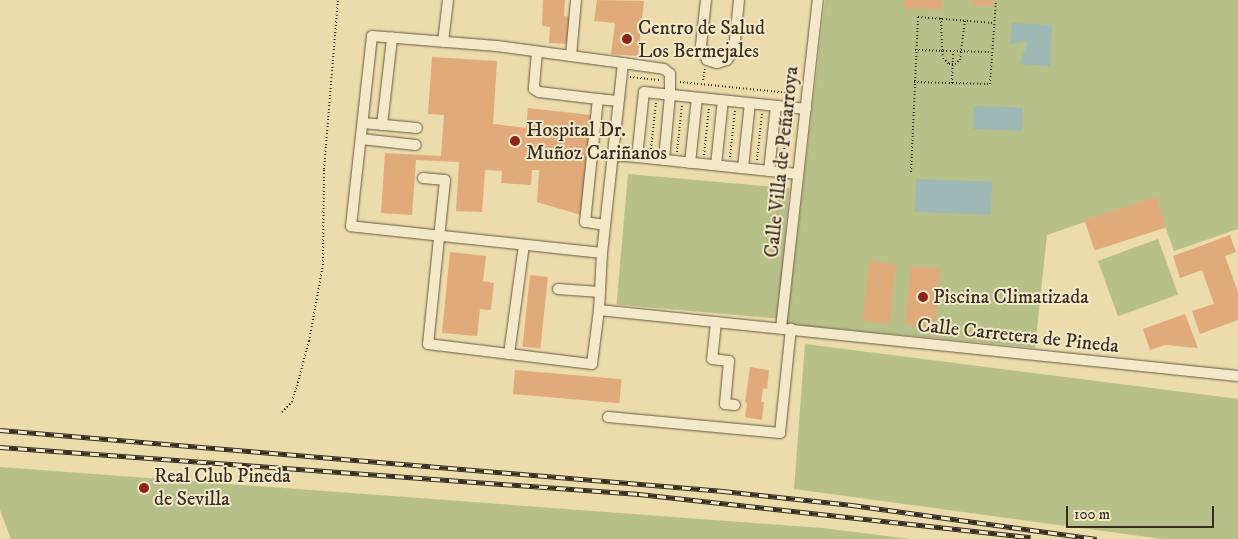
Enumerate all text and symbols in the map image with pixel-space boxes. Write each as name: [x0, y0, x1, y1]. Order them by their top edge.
place label: Centro de Salud Los Bermejales: [638, 16, 765, 63]
marker: Centro de Salud Los Bermejales: [620, 32, 634, 46]
street label: Calle Villa de Peñarroya: [760, 65, 804, 259]
place label: Hospital Dr. Muñoz Cariñanos: [526, 118, 667, 165]
marker: Hospital Dr. Muñoz Cariñanos: [508, 134, 522, 148]
place label: Piscina Climatizada: [933, 285, 1089, 309]
marker: Piscina Climatizada: [917, 291, 929, 303]
street label: Calle Carretera de Pineda: [916, 313, 1120, 359]
place label: Real Club Pineda de Sevilla: [154, 464, 291, 511]
marker: Real Club Pineda de Sevilla: [138, 482, 150, 494]
scale bar: [1068, 496, 1216, 528]
text: 100 m: [1074, 505, 1110, 524]

